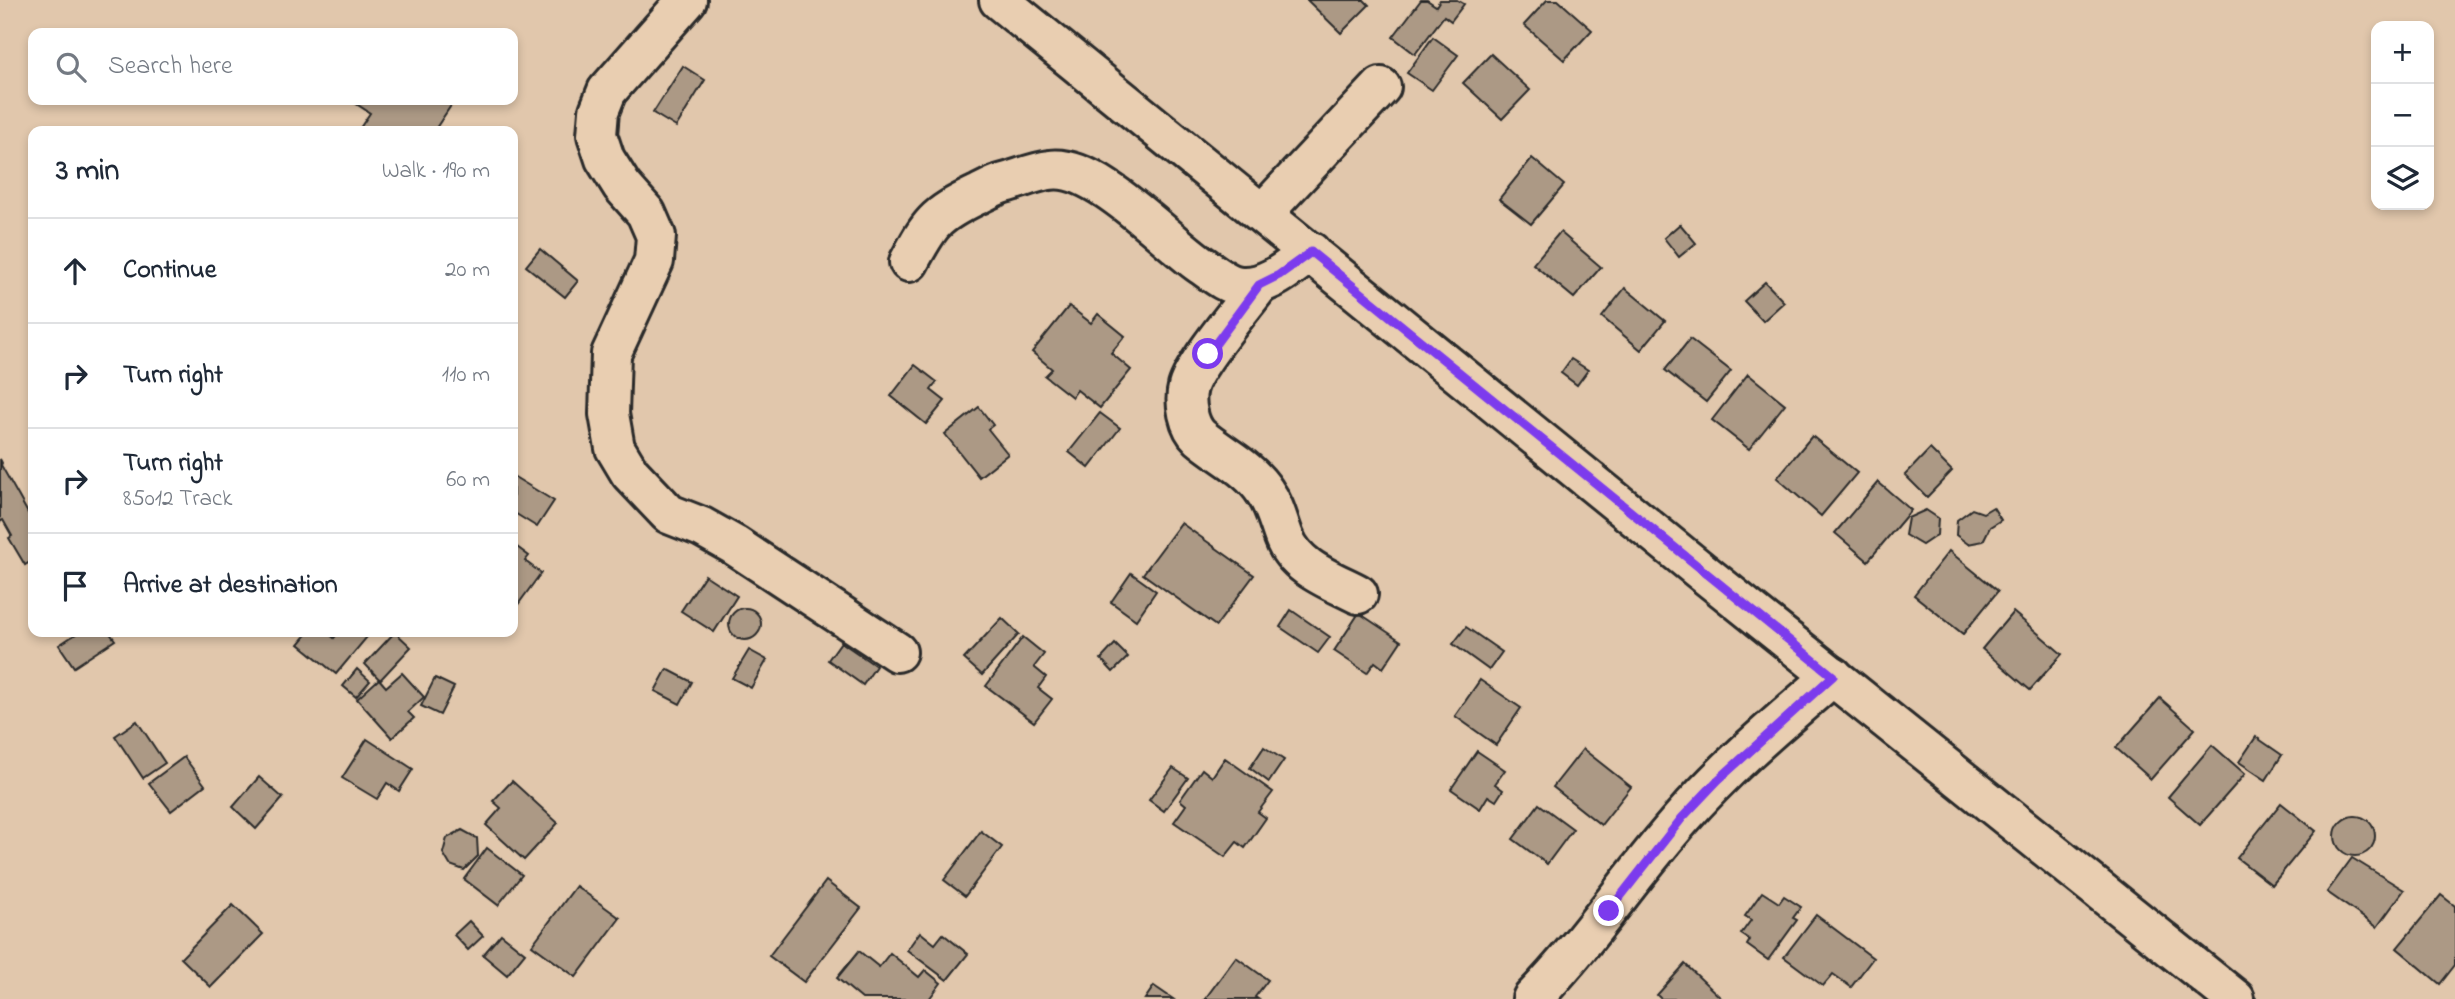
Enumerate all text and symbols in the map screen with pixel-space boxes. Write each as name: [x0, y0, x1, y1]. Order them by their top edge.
map controls: [2371, 21, 2434, 210]
button: +: [2371, 21, 2434, 84]
search box: [28, 28, 518, 105]
icon: search: [52, 48, 90, 86]
text: Search here: [108, 48, 233, 86]
button: −: [2371, 84, 2434, 147]
button: layers: [2371, 147, 2434, 210]
text: 3 min: [56, 150, 119, 194]
text: Walk · 190 m: [382, 155, 490, 188]
icon: ahead: [56, 252, 94, 290]
text: Continue: [123, 252, 216, 290]
text: 20 m: [445, 254, 490, 287]
route start: [1192, 338, 1223, 369]
icon: right: [56, 357, 94, 395]
text: Turn right: [123, 357, 223, 395]
text: 110 m: [442, 359, 490, 392]
text: Turn right: [123, 445, 223, 483]
icon: right: [56, 462, 94, 500]
text: 60 m: [446, 464, 490, 497]
text: 85012 Track: [123, 483, 232, 516]
icon: arrive: [56, 567, 94, 605]
text: Arrive at destination: [123, 567, 338, 605]
route end: [1593, 895, 1624, 926]

